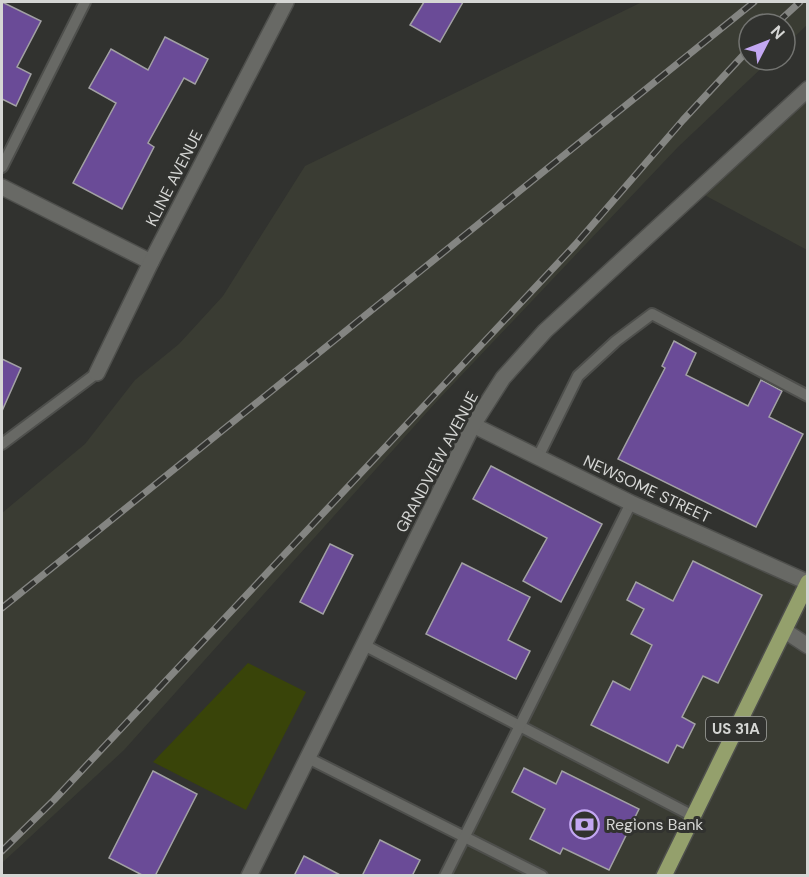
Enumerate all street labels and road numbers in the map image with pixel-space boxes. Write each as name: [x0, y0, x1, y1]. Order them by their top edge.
street label: KLINE AVENUE: [141, 126, 207, 230]
street label: GRANDVIEW AVENUE: [391, 388, 483, 536]
street label: NEWSOME STREET: [580, 450, 714, 528]
road number: US 31A: [706, 717, 766, 741]

